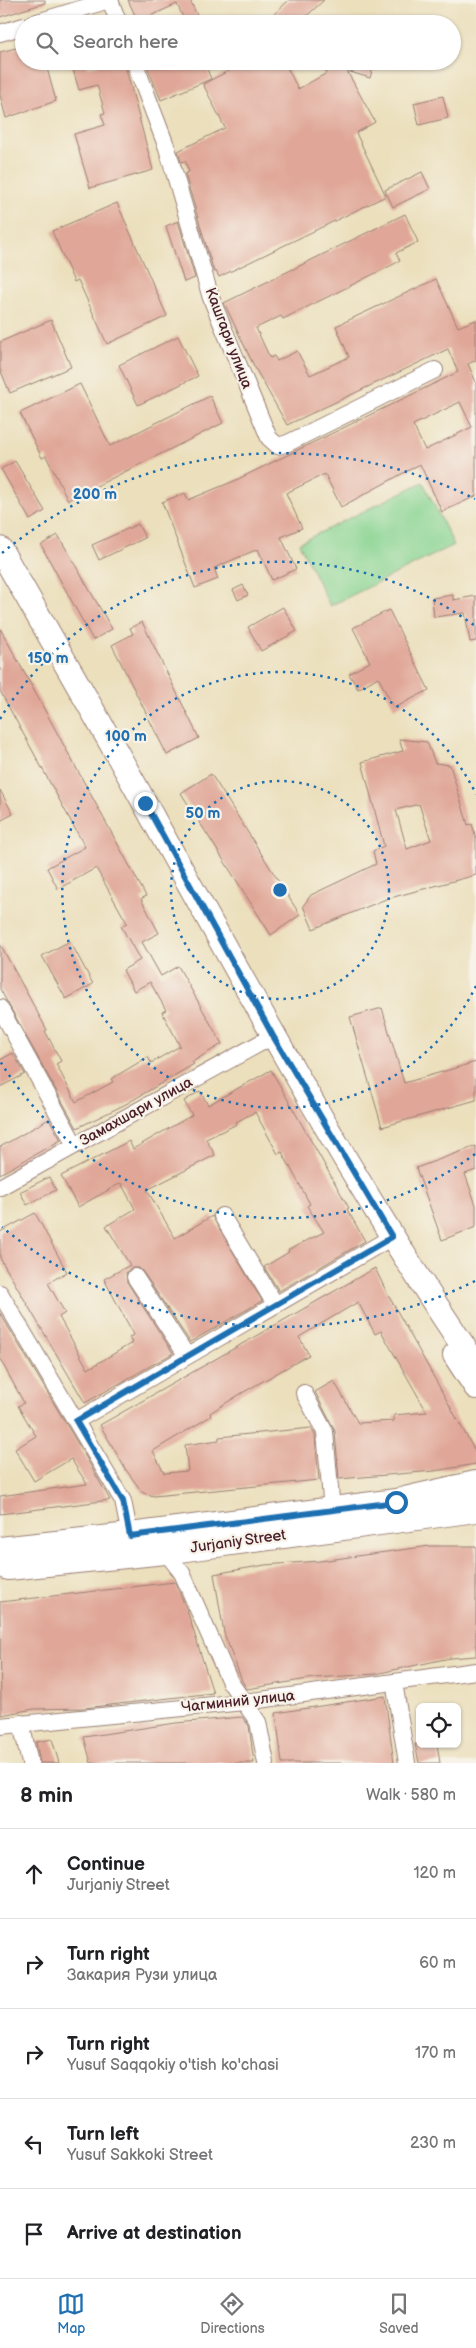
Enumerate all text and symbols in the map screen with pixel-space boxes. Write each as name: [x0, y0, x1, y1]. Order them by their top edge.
search box: [15, 15, 461, 70]
icon: search: [33, 29, 61, 57]
text: Search here: [73, 31, 178, 54]
street label: Кашгари улица: [201, 285, 257, 392]
text: 200 m: [73, 485, 117, 504]
text: 150 m: [27, 649, 69, 668]
text: 100 m: [105, 727, 147, 746]
route end: [134, 792, 157, 815]
text: 50 m: [186, 804, 221, 823]
centre of rings: [271, 881, 289, 899]
street label: Замахшари улица: [77, 1073, 196, 1150]
route start: [385, 1491, 408, 1514]
street label: Jurjaniy Street: [189, 1525, 287, 1558]
street label: Чагминий улица: [180, 1686, 296, 1717]
map controls: [416, 1703, 461, 1748]
button: locate: [416, 1703, 461, 1748]
text: 8 min: [20, 1783, 73, 1808]
text: Walk · 580 m: [366, 1786, 456, 1805]
text: Continue: [67, 1853, 145, 1876]
icon: ahead: [20, 1860, 48, 1888]
text: 120 m: [413, 1864, 456, 1883]
text: Jurjaniy Street: [67, 1876, 170, 1895]
text: Turn right: [67, 1943, 150, 1966]
icon: right: [20, 1950, 48, 1978]
text: 60 m: [419, 1954, 456, 1973]
text: Закария Рузи улица: [67, 1966, 217, 1985]
text: Turn right: [67, 2033, 150, 2056]
icon: right: [20, 2040, 48, 2068]
text: 170 m: [415, 2044, 456, 2063]
text: Yusuf Saqqokiy o'tish ko'chasi: [67, 2056, 279, 2075]
text: Turn left: [67, 2123, 139, 2146]
icon: left: [20, 2130, 48, 2158]
text: 230 m: [410, 2134, 456, 2153]
text: Yusuf Sakkoki Street: [67, 2146, 213, 2165]
icon: arrive: [20, 2220, 48, 2248]
text: Arrive at destination: [67, 2222, 242, 2245]
tab: Map: [57, 2290, 86, 2337]
tab: Directions: [200, 2290, 265, 2337]
tab: Saved: [379, 2290, 419, 2337]

